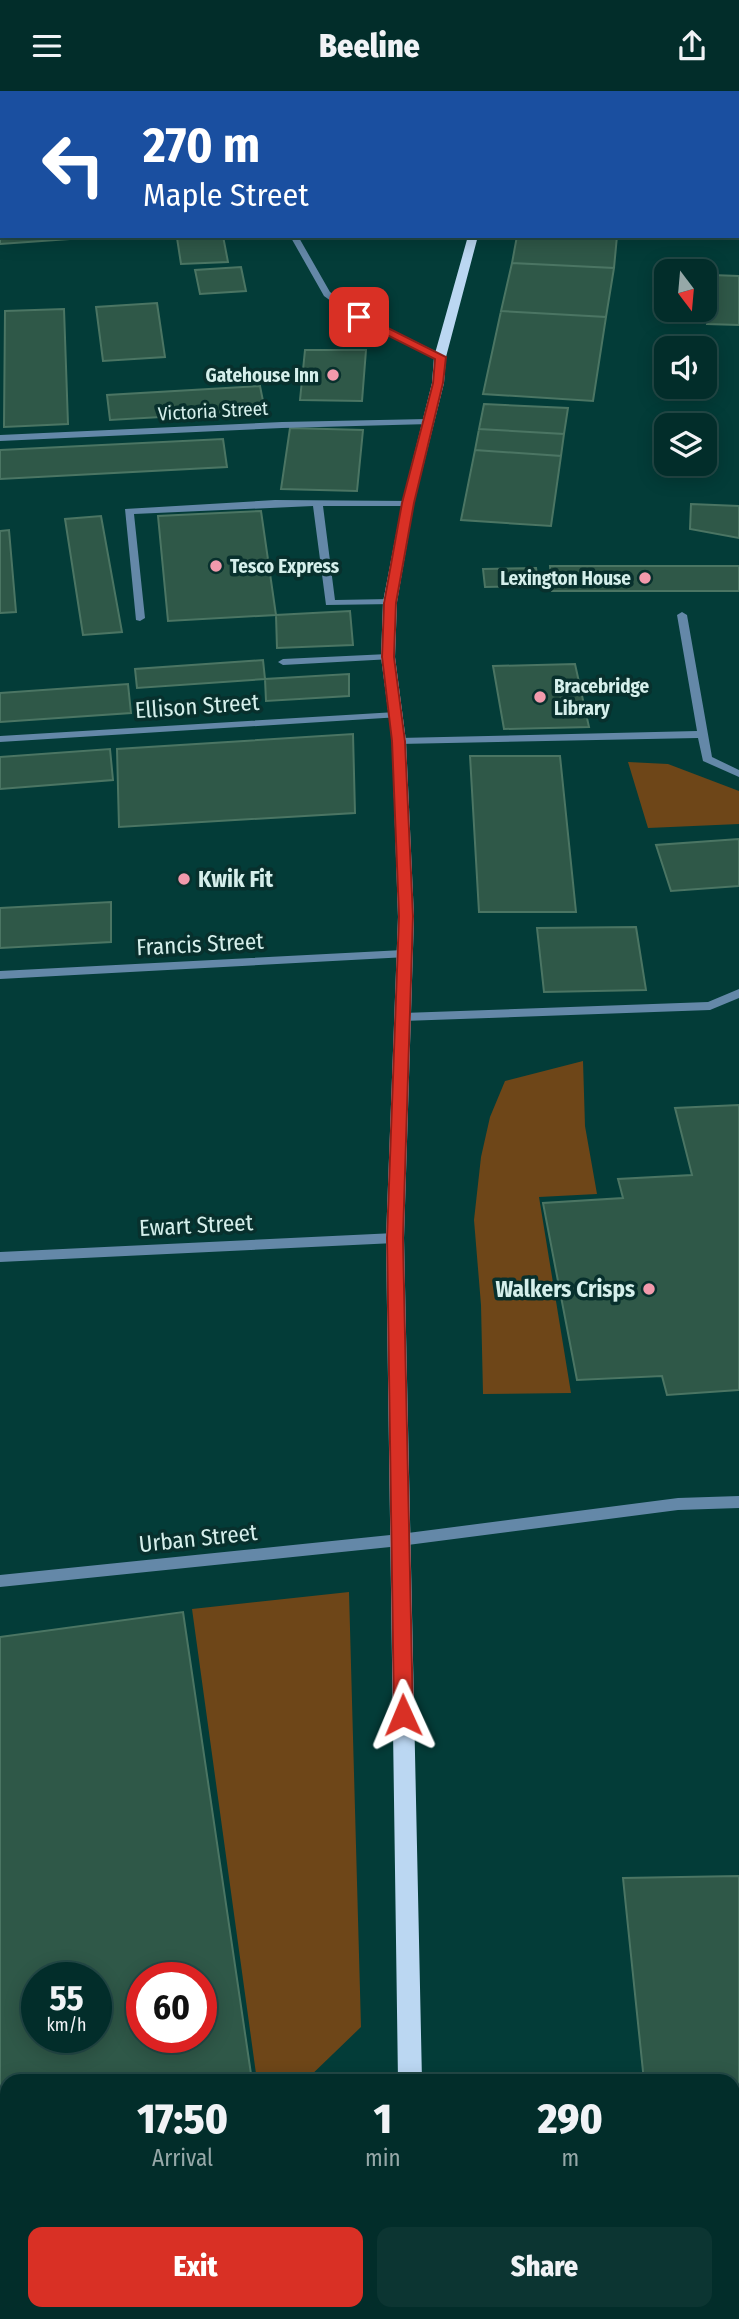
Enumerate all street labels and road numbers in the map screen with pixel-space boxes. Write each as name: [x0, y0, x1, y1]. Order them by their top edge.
street label: Victoria Street: [157, 397, 270, 425]
street label: Ellison Street: [134, 688, 261, 724]
street label: Francis Street: [136, 927, 265, 961]
street label: Ewart Street: [138, 1208, 254, 1242]
street label: Urban Street: [137, 1518, 259, 1558]

